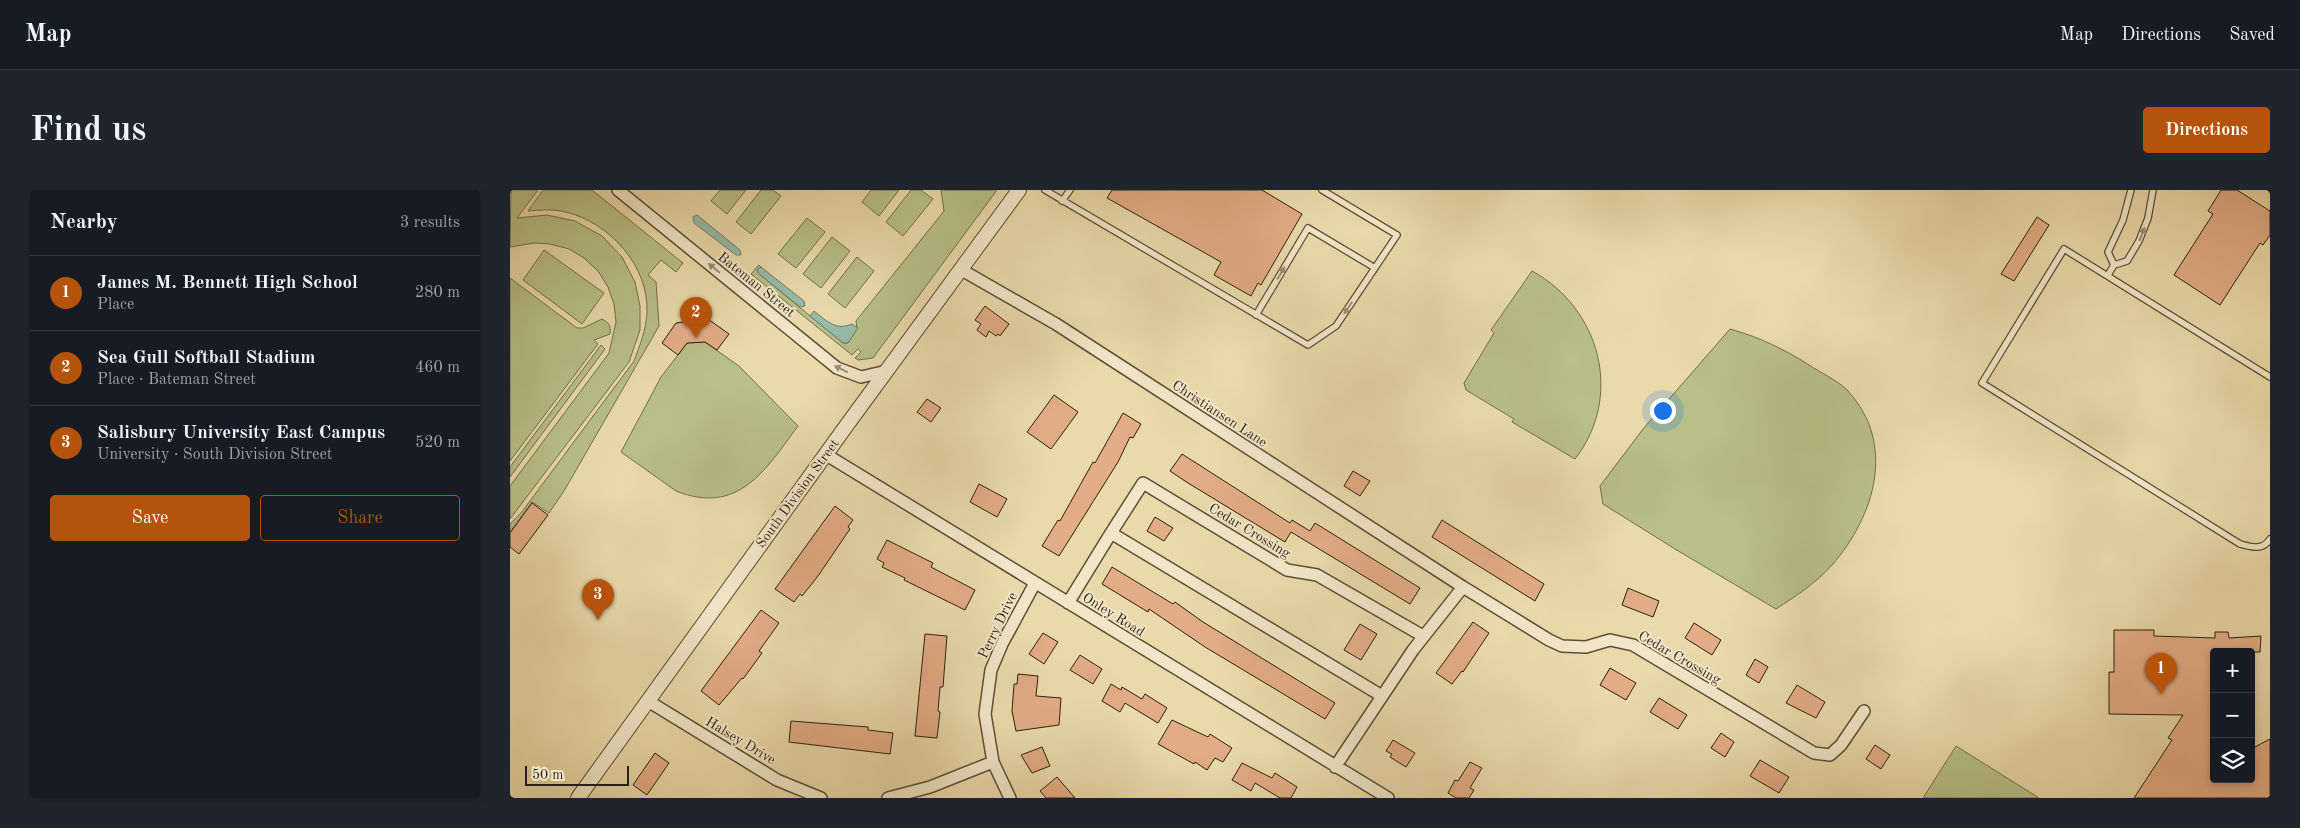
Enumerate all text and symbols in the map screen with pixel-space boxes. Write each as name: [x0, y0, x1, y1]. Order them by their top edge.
text: Map: [25, 23, 72, 47]
text: Map: [2060, 26, 2093, 44]
text: Directions: [2121, 26, 2201, 44]
text: Saved: [2229, 26, 2275, 44]
button: Directions: [2143, 107, 2270, 153]
text: Find us: [30, 113, 146, 148]
text: Nearby: [50, 212, 118, 233]
text: 3 results: [400, 215, 460, 231]
one-way arrow: [2139, 226, 2146, 241]
street label: Bateman Street: [715, 250, 798, 320]
one-way arrow: [708, 262, 721, 273]
one-way arrow: [1277, 266, 1286, 279]
text: James M. Bennett High School: [97, 274, 358, 293]
text: 1: [61, 285, 71, 301]
text: 280 m: [415, 285, 460, 301]
text: Place: [97, 297, 134, 313]
pin: 2: [680, 297, 712, 338]
one-way arrow: [1343, 302, 1353, 315]
text: Sea Gull Softball Stadium: [97, 349, 315, 368]
text: 2: [61, 360, 71, 376]
text: 460 m: [415, 360, 460, 376]
one-way arrow: [834, 364, 848, 372]
text: Place · Bateman Street: [97, 372, 256, 388]
street label: Christiansen Lane: [1169, 378, 1269, 450]
your location: [1650, 398, 1676, 424]
text: Salisbury University East Campus: [97, 424, 385, 443]
text: 3: [61, 435, 71, 451]
text: 520 m: [415, 435, 460, 451]
street label: South Division Street: [754, 436, 842, 551]
text: University · South Division Street: [97, 447, 332, 463]
button: Save: [50, 495, 250, 541]
button: Share: [260, 495, 460, 541]
street label: Cedar Crossing: [1206, 501, 1293, 561]
pin: 3: [582, 579, 614, 620]
street label: Perry Drive: [976, 590, 1020, 661]
street label: Onley Road: [1080, 590, 1147, 639]
street label: Cedar Crossing: [1636, 629, 1724, 687]
map controls: [2210, 648, 2255, 783]
button: +: [2210, 648, 2255, 693]
pin: 1: [2145, 653, 2177, 694]
button: −: [2210, 693, 2255, 738]
street label: Halsey Drive: [703, 714, 778, 767]
button: layers: [2210, 738, 2255, 783]
scale bar: [525, 763, 629, 786]
text: 50 m: [532, 768, 563, 782]

